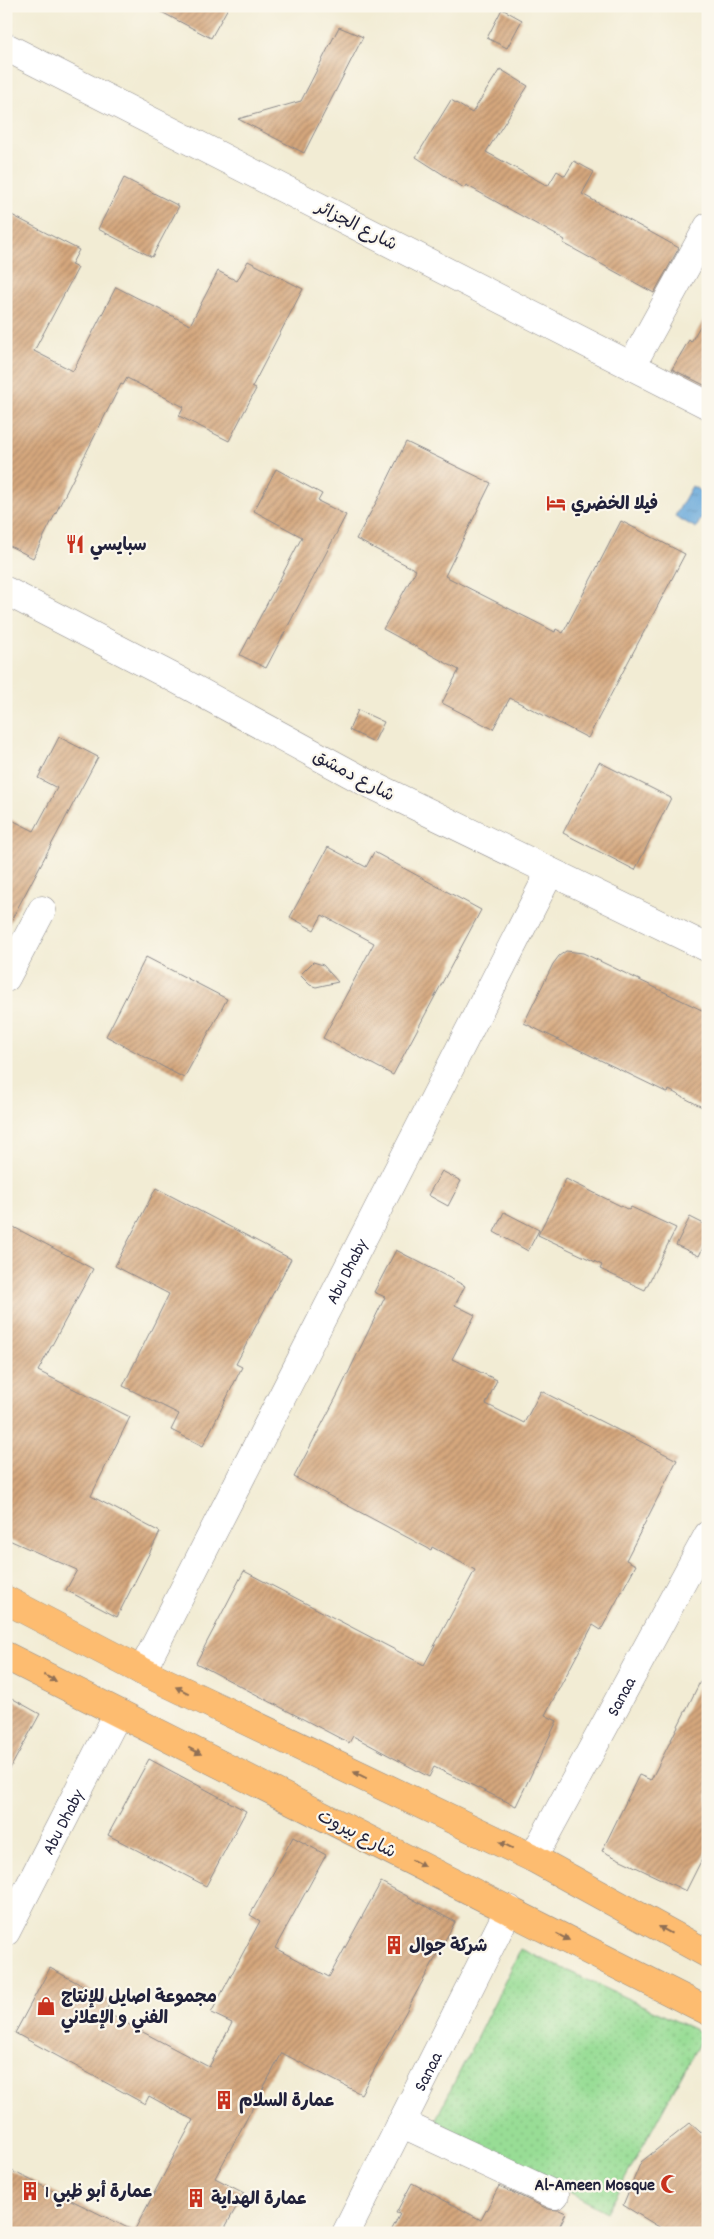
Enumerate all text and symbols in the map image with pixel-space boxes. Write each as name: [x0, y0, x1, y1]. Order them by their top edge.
street label: شارع الجزائر: [309, 195, 401, 258]
hotel icon: فيلا الخضري: [545, 492, 567, 514]
place label: فيلا الخضري: [571, 493, 658, 518]
restaurant icon: سبايسي: [64, 533, 86, 555]
place label: سبايسي: [90, 534, 147, 560]
street label: شارع دمشق: [307, 745, 398, 809]
street label: Abu Dhaby: [321, 1235, 376, 1309]
street label: Sanaa: [602, 1673, 644, 1722]
one-way arrow: [42, 1674, 57, 1682]
one-way arrow: [175, 1685, 189, 1693]
one-way arrow: [187, 1747, 202, 1755]
one-way arrow: [353, 1771, 367, 1779]
street label: Abu Dhaby: [37, 1785, 92, 1860]
street label: شارع بيروت: [312, 1805, 400, 1866]
one-way arrow: [499, 1841, 513, 1849]
one-way arrow: [411, 1859, 425, 1867]
one-way arrow: [658, 1926, 672, 1935]
one-way arrow: [556, 1933, 570, 1941]
building icon: شركة جوال: [383, 1934, 405, 1956]
place label: شركة جوال: [409, 1935, 487, 1960]
place label: مجموعة اصايل للإنتاج الفني و الإعلاني: [61, 1986, 217, 2033]
shop icon: مجموعة اصايل للإنتاج الفني و الإعلاني: [35, 1995, 57, 2017]
street label: Sanaa: [409, 2048, 450, 2097]
building icon: عمارة السلام: [213, 2089, 235, 2111]
place label: عمارة السلام: [239, 2090, 335, 2115]
mosque icon: Al-Ameen Mosque: [659, 2173, 681, 2195]
place label: Al-Ameen Mosque: [534, 2174, 655, 2199]
building icon: عمارة أبو ظبي 1: [19, 2180, 41, 2202]
place label: عمارة أبو ظبي 1: [45, 2180, 153, 2207]
building icon: عمارة الهداية: [185, 2187, 207, 2209]
place label: عمارة الهداية: [211, 2188, 308, 2213]

